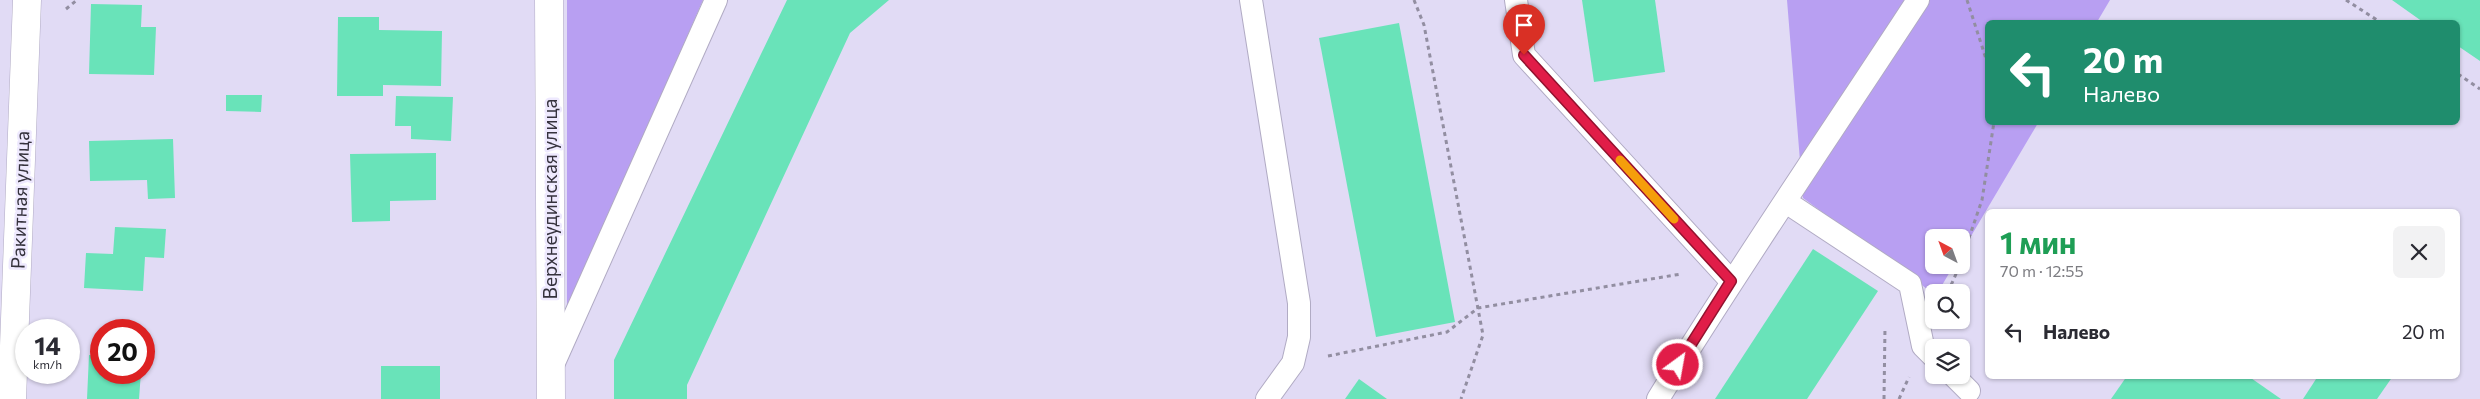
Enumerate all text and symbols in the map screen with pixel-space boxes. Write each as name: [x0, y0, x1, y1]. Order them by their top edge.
pin: [1503, 4, 1545, 55]
icon: arrive: [1510, 11, 1538, 39]
text: 20 m: [2083, 37, 2163, 80]
icon: left: [2000, 40, 2065, 105]
text: Налево: [2083, 80, 2160, 107]
street label: Верхнеудинская улица: [538, 99, 561, 299]
street label: Ракитная улица: [6, 131, 33, 269]
text: 1 мин: [2000, 223, 2076, 260]
button: close: [2393, 226, 2445, 278]
north arrow: [1925, 229, 1970, 274]
map controls: [1925, 229, 1970, 384]
text: 70 m · 12:55: [2000, 261, 2084, 280]
button: search: [1925, 284, 1970, 329]
icon: left: [2000, 318, 2028, 346]
speed limit sign: 20: [90, 319, 155, 384]
text: Налево: [2043, 320, 2110, 343]
text: 20 m: [2402, 320, 2445, 343]
text: 14: [34, 330, 61, 360]
position arrow: [1651, 338, 1703, 390]
button: layers: [1925, 339, 1970, 384]
text: km/h: [33, 357, 62, 371]

